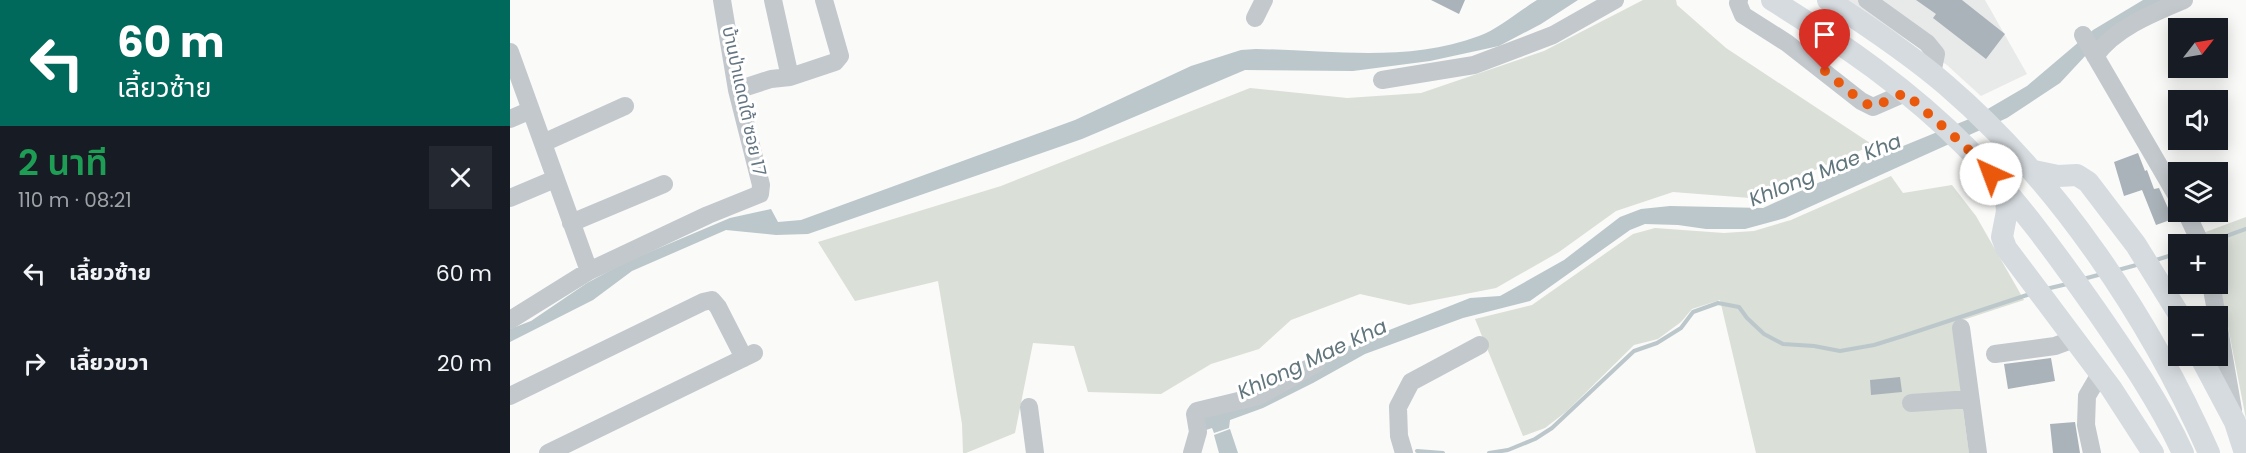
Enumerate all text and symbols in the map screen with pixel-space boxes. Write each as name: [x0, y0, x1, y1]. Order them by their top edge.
pin: [1799, 9, 1850, 71]
text: 60 m: [117, 13, 225, 72]
icon: arrive: [1808, 18, 1841, 51]
north arrow: [2168, 18, 2228, 78]
map controls: [2168, 18, 2228, 366]
icon: left: [18, 24, 96, 102]
street label: บ้านป่าแดดใต้ ซอย 17: [716, 24, 773, 178]
text: เลี้ยวซ้าย: [117, 69, 211, 106]
button: sound: [2168, 90, 2228, 150]
water label: Khlong Mae Kha: [1745, 127, 1905, 213]
text: 2 นาที: [18, 137, 108, 188]
position arrow: [1959, 142, 2023, 206]
button: close: [429, 146, 492, 209]
button: layers: [2168, 162, 2228, 222]
text: 110 m · 08:21: [18, 186, 132, 214]
button: +: [2168, 234, 2228, 294]
icon: left: [18, 257, 51, 290]
text: เลี้ยวซ้าย: [69, 257, 151, 288]
text: 60 m: [436, 258, 492, 289]
button: −: [2168, 306, 2228, 366]
water label: Khlong Mae Kha: [1233, 312, 1391, 406]
icon: right: [18, 347, 51, 380]
text: เลี้ยวขวา: [69, 347, 149, 378]
text: 20 m: [437, 348, 492, 379]

